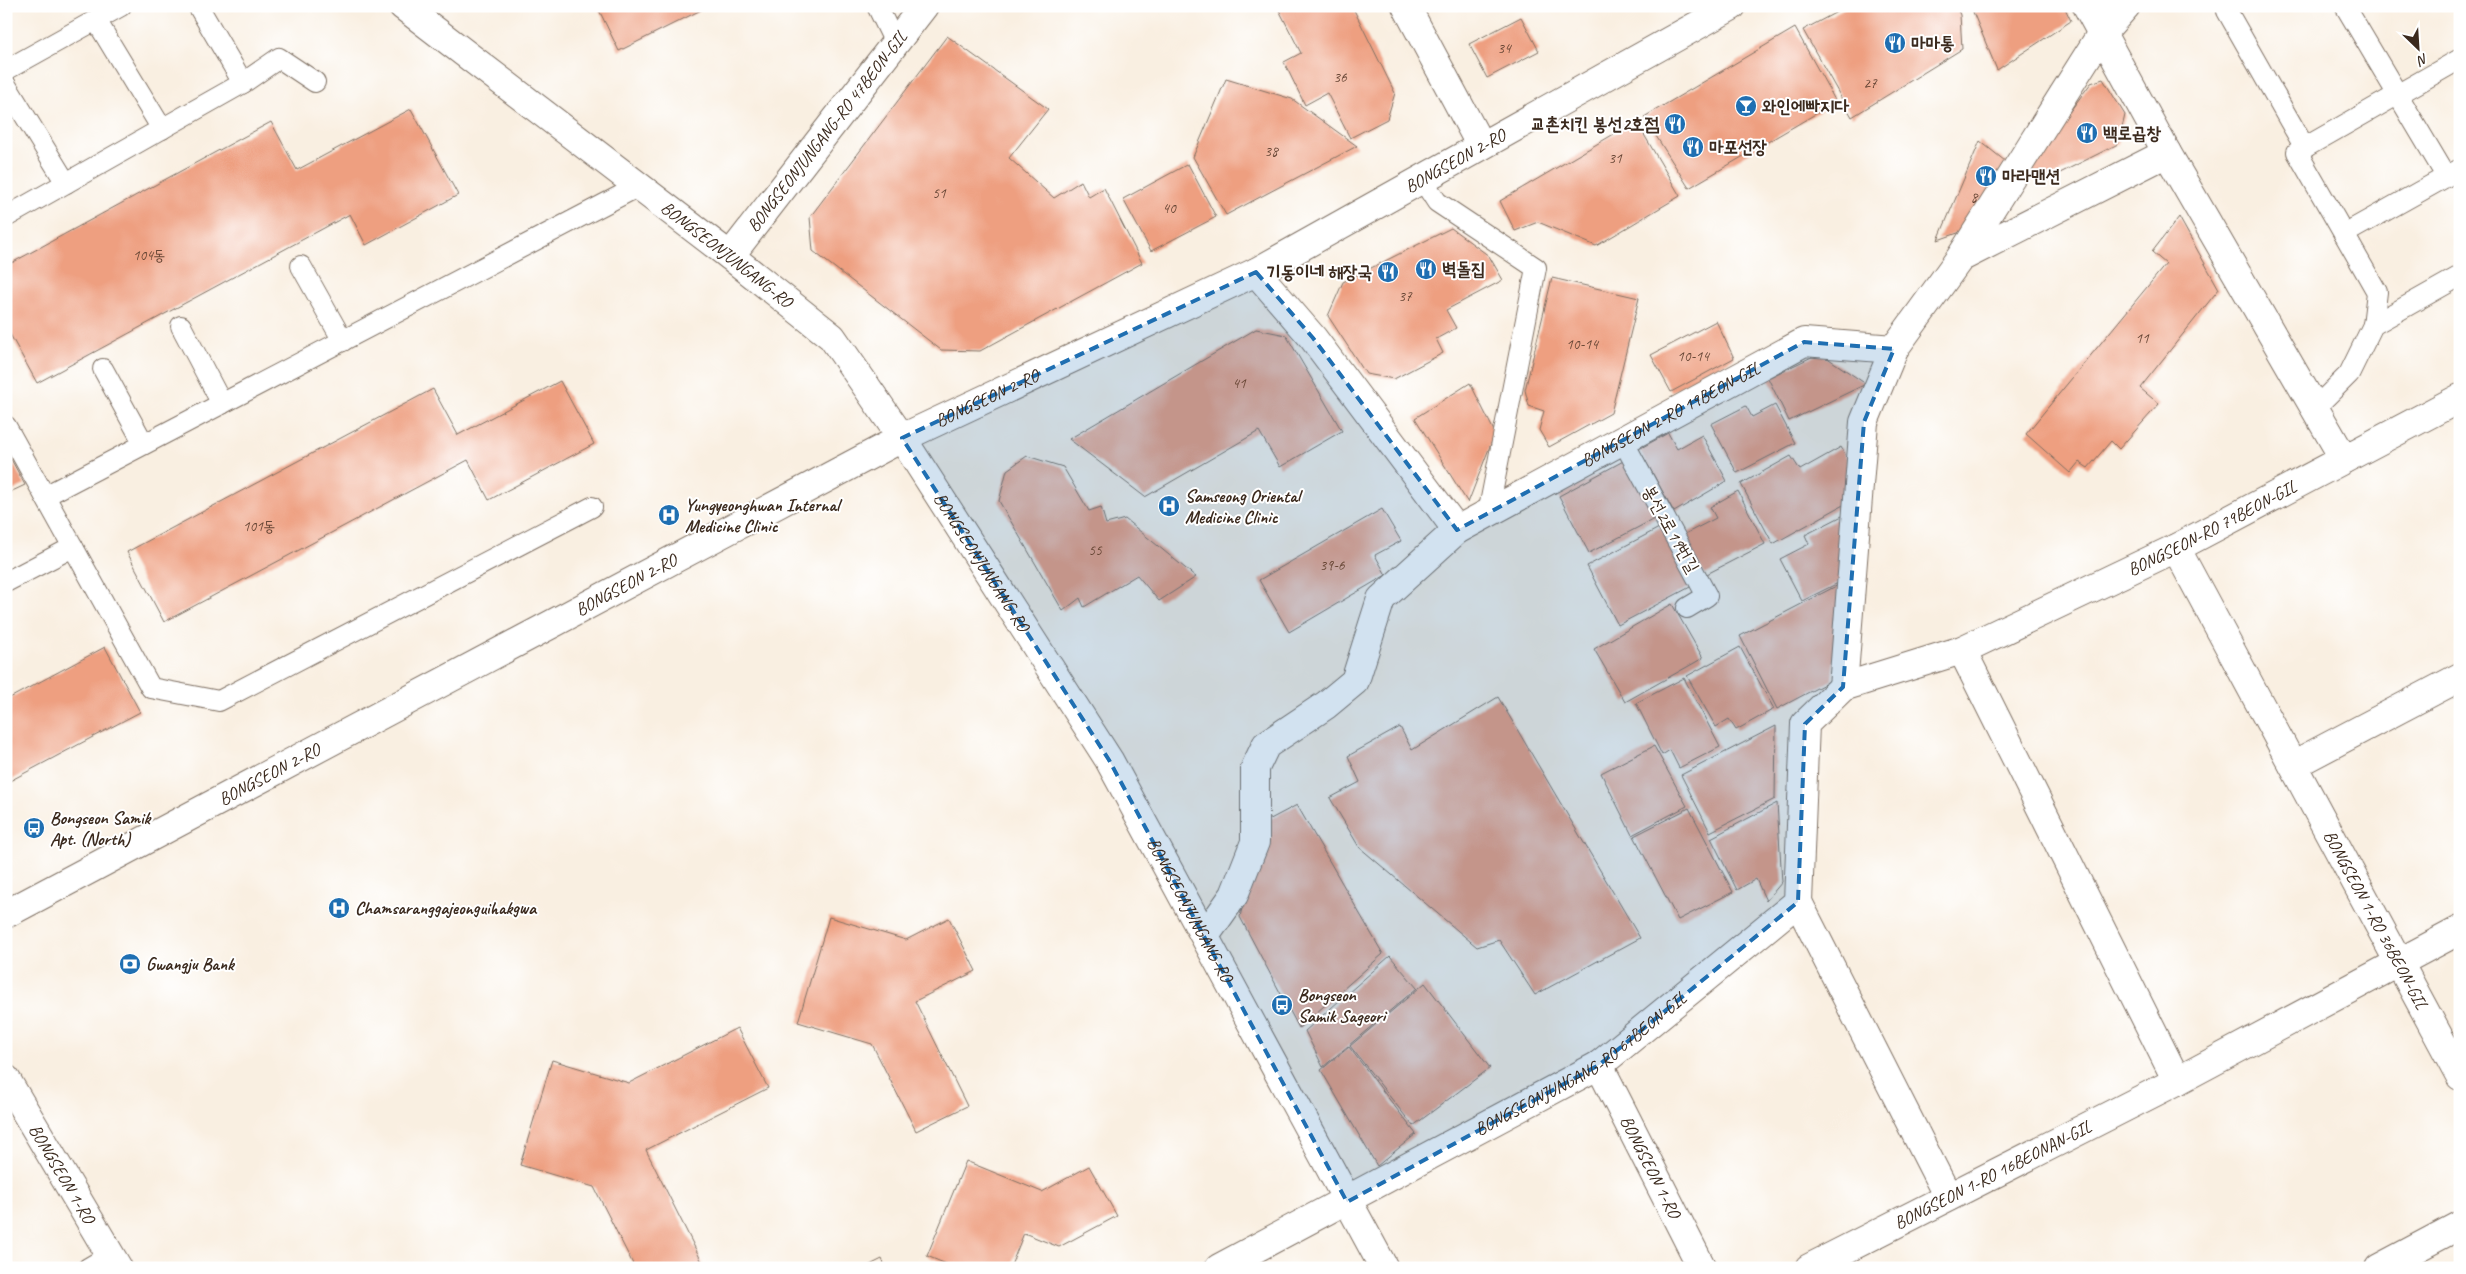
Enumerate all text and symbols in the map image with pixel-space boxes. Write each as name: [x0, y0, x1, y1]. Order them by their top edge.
north arrow: [2394, 22, 2444, 72]
street label: BONGSEONJUNGANG-RO 47BEON-GIL: [742, 26, 912, 236]
restaurant icon: 마마통: [1883, 31, 1907, 55]
place label: 마마통: [1911, 32, 1954, 54]
house number: 34: [1497, 39, 1512, 58]
text: N: [2414, 50, 2431, 70]
house number: 36: [1333, 68, 1348, 87]
house number: 27: [1863, 74, 1878, 93]
bar icon: 와인에빠지다: [1734, 94, 1758, 118]
place label: 와인에빠지다: [1762, 95, 1849, 117]
restaurant icon: 교촌치킨 봉선2호점: [1663, 112, 1687, 136]
place label: 교촌치킨 봉선2호점: [1531, 113, 1660, 135]
restaurant icon: 백로곱창: [2075, 121, 2099, 145]
place label: 백로곱창: [2103, 122, 2161, 144]
street label: BONGSEON 2-RO: [1401, 123, 1511, 198]
restaurant icon: 마포선장: [1681, 135, 1705, 159]
place label: 마포선장: [1709, 136, 1767, 158]
house number: 38: [1264, 142, 1279, 161]
house number: 31: [1608, 149, 1623, 168]
restaurant icon: 마라맨션: [1974, 164, 1998, 188]
place label: 마라맨션: [2002, 165, 2060, 187]
house number: 51: [932, 184, 947, 203]
house number: 8: [1971, 188, 1979, 207]
street label: BONGSEONJUNGANG-RO: [657, 196, 799, 314]
house number: 40: [1162, 199, 1177, 218]
house number: 104동: [133, 246, 165, 265]
restaurant icon: 벽돌집: [1414, 257, 1438, 281]
place label: 벽돌집: [1442, 258, 1485, 280]
restaurant icon: 기동이네 해장국: [1376, 260, 1400, 284]
place label: 기동이네 해장국: [1266, 261, 1372, 283]
house number: 37: [1398, 287, 1413, 306]
house number: 11: [2135, 329, 2150, 348]
house number: 10-14: [1566, 335, 1599, 354]
house number: 10-14: [1677, 347, 1710, 366]
street label: BONGSEON 2-RO 19BEON-GIL: [1578, 357, 1764, 472]
street label: BONGSEON 2-RO: [932, 364, 1044, 432]
house number: 41: [1232, 374, 1247, 393]
street label: BONGSEON-RO 79BEON-GIL: [2124, 475, 2301, 581]
street label: 봉선2로19번길: [1638, 481, 1704, 577]
place label: Samseong Oriental Medicine Clinic: [1185, 485, 1304, 528]
street label: BONGSEONJUNGANG-RO: [929, 488, 1035, 637]
place label: Yungyeonghwan Internal Medicine Clinic: [685, 494, 843, 537]
hospital icon: Samseong Oriental Medicine Clinic: [1157, 494, 1181, 518]
hospital icon: Yungyeonghwan Internal Medicine Clinic: [657, 503, 681, 527]
house number: 101동: [243, 517, 275, 536]
house number: 55: [1088, 541, 1103, 560]
street label: BONGSEON 2-RO: [571, 548, 682, 621]
house number: 39-6: [1319, 556, 1346, 575]
street label: BONGSEON 2-RO: [215, 737, 325, 810]
place label: Bongseon Samik Apt. (North): [50, 807, 152, 850]
bus stop icon: Bongseon Samik Apt. (North): [22, 816, 46, 840]
street label: BONGSEON 1-RO 36BEON-GIL: [2319, 827, 2433, 1013]
street label: BONGSEONJUNGANG-RO: [1142, 834, 1239, 988]
hospital icon: Chamsaranggajeonguihakgwa: [327, 896, 351, 920]
place label: Chamsaranggajeonguihakgwa: [355, 897, 538, 919]
bank icon: Gwangju Bank: [118, 952, 142, 976]
place label: Gwangju Bank: [146, 953, 236, 975]
place label: Bongseon Samik Sageori: [1298, 984, 1388, 1027]
street label: BONGSEONJUNGANG-RO 67BEON-GIL: [1471, 987, 1691, 1140]
bus stop icon: Bongseon Samik Sageori: [1270, 993, 1294, 1017]
street label: BONGSEON 1-RO: [1616, 1112, 1687, 1223]
street label: BONGSEON 1-RO 16BEONAN-GIL: [1890, 1115, 2095, 1234]
street label: BONGSEON 1-RO: [24, 1120, 101, 1229]

